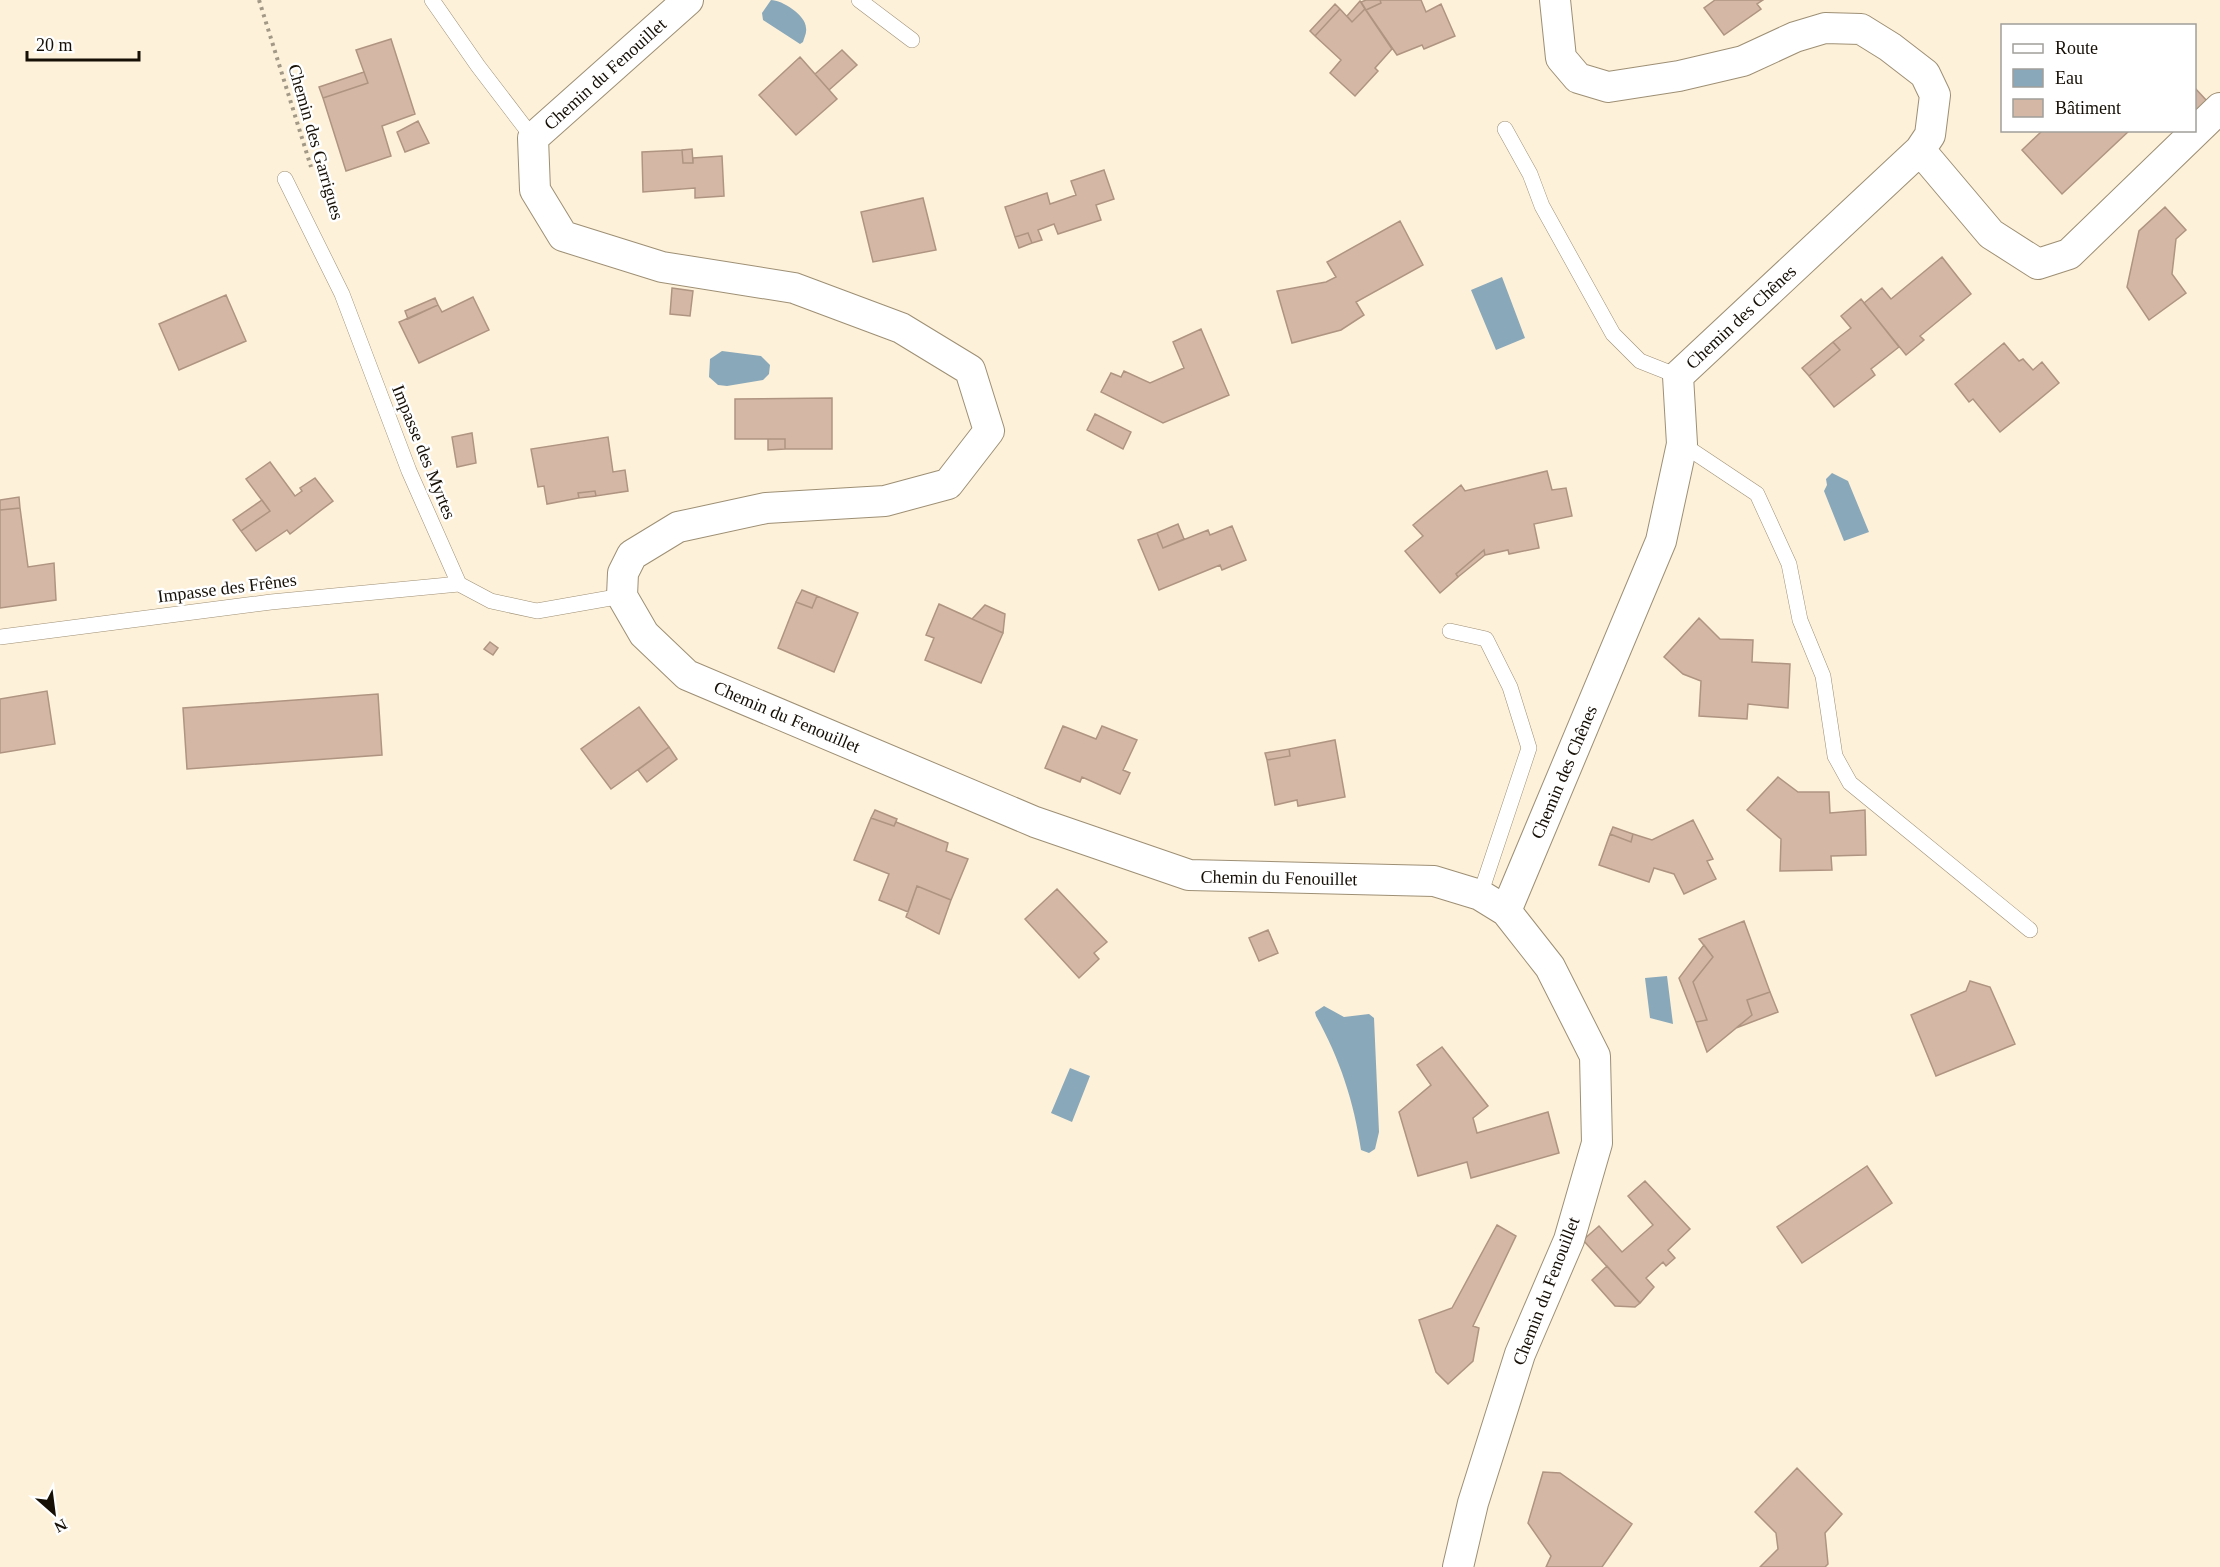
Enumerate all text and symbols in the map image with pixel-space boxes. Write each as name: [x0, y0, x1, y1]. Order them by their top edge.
street label: Chemin du Fenouillet: [540, 14, 670, 134]
scale bar: [27, 24, 140, 62]
legend: [2001, 24, 2196, 132]
text: 20 m: [36, 35, 73, 55]
text: Route: [2055, 38, 2098, 58]
street label: Chemin des Garrigues: [284, 62, 348, 222]
text: Eau: [2055, 68, 2083, 88]
text: Bâtiment: [2055, 98, 2121, 118]
street label: Chemin des Chênes: [1682, 261, 1800, 373]
street label: Impasse des Myrtes: [388, 382, 460, 522]
street label: Impasse des Frênes: [156, 570, 298, 606]
street label: Chemin du Fenouillet: [711, 677, 863, 757]
street label: Chemin des Chênes: [1527, 702, 1601, 842]
street label: Chemin du Fenouillet: [1200, 867, 1358, 889]
street label: Chemin du Fenouillet: [1509, 1214, 1583, 1368]
north arrow: [24, 1483, 84, 1543]
text: N: [51, 1516, 70, 1536]

